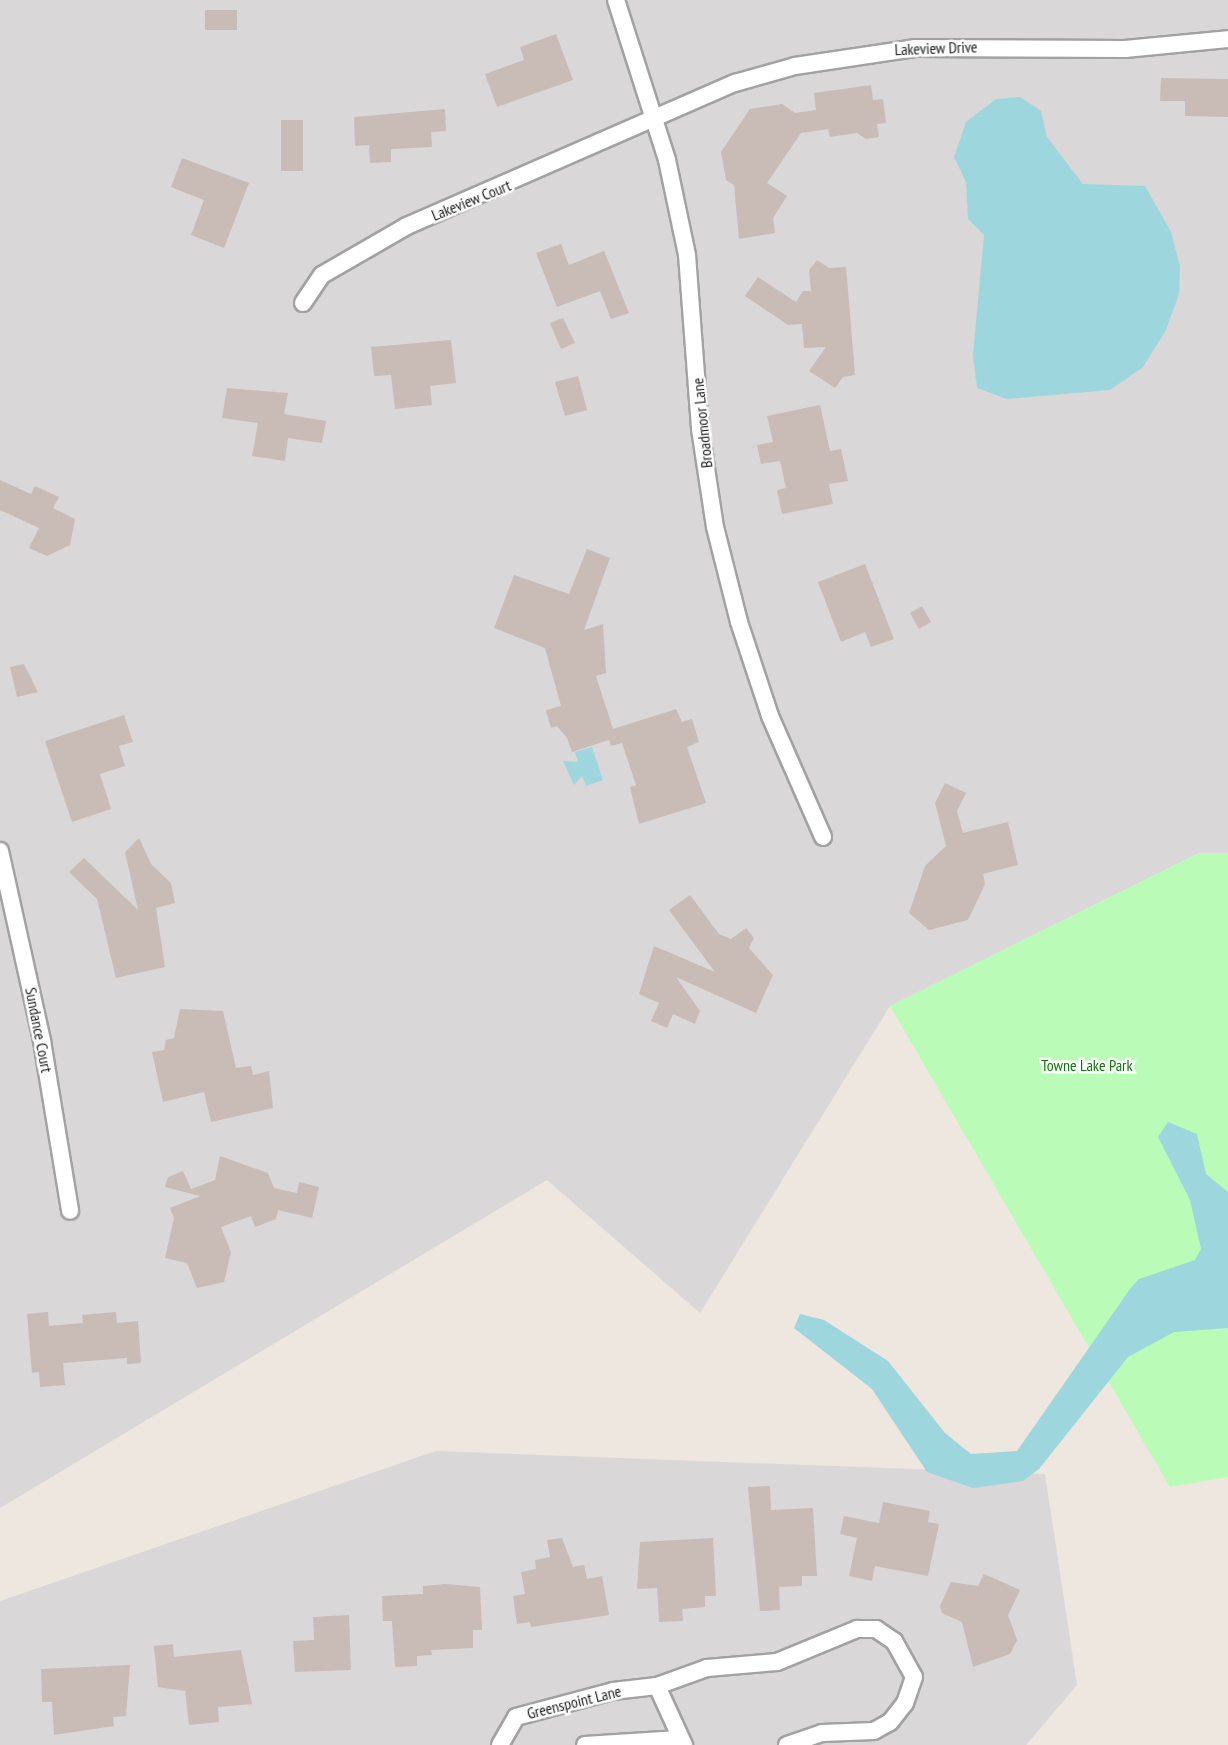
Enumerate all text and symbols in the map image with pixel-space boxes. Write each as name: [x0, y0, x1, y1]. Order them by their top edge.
street label: Lakeview Drive: [894, 37, 978, 59]
street label: Lakeview Court: [428, 175, 514, 225]
street label: Broadmoor Lane: [688, 377, 716, 469]
street label: Sundance Court: [21, 986, 57, 1074]
park label: Towne Lake Park: [1041, 1055, 1133, 1075]
street label: Greenspoint Lane: [525, 1681, 623, 1723]

